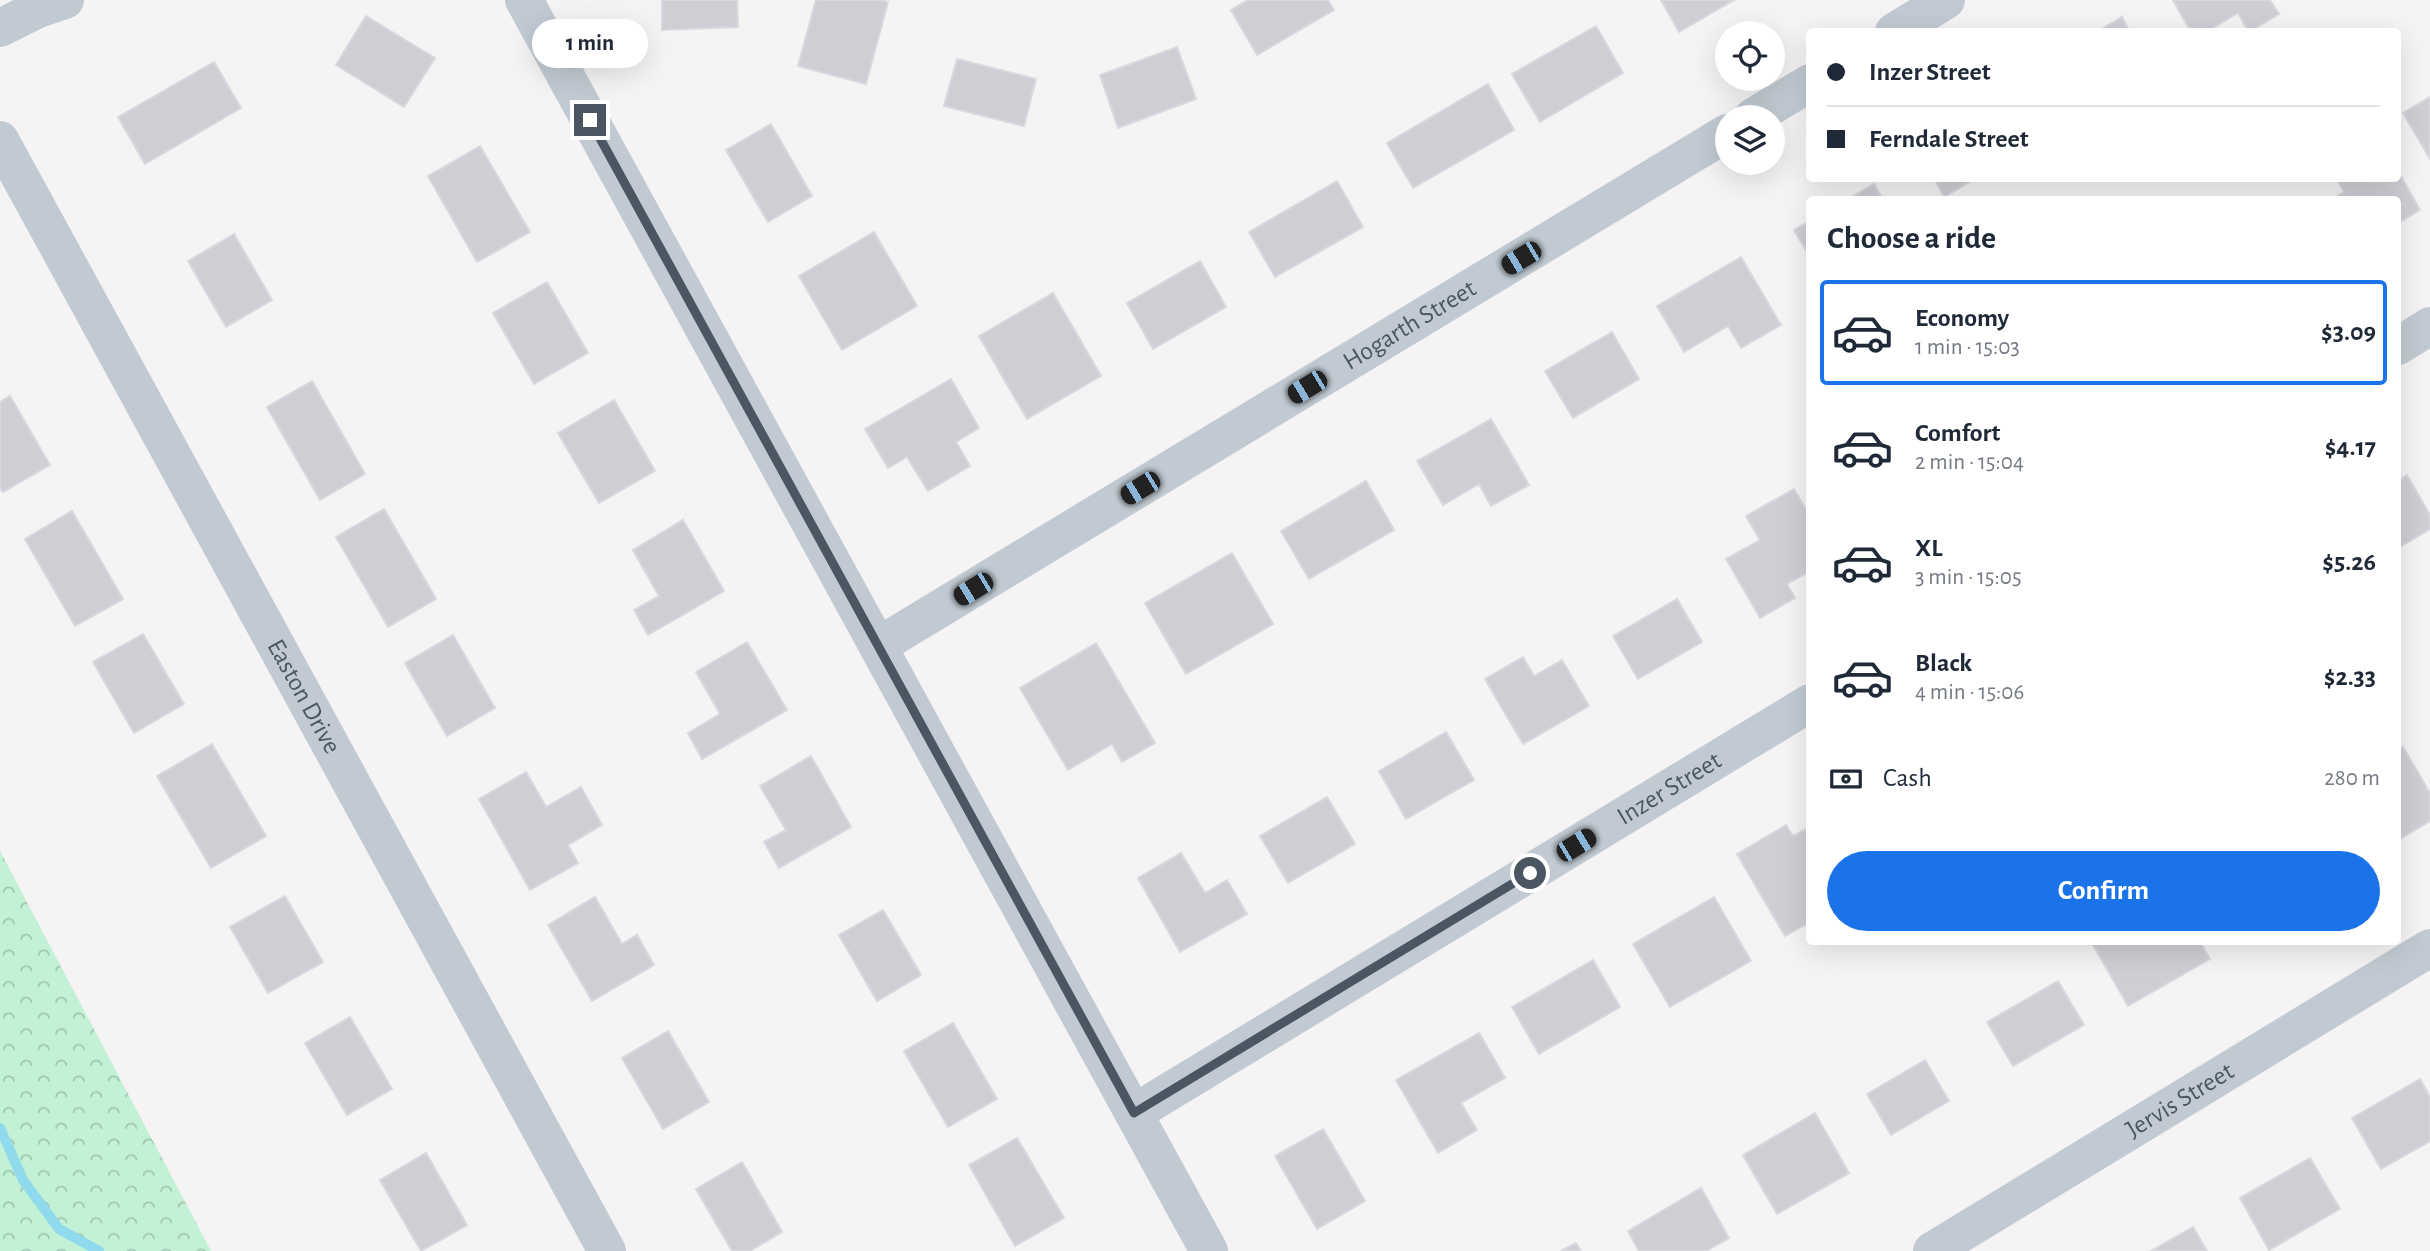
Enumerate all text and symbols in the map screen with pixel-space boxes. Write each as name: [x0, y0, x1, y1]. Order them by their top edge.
callout: 1 min: [532, 18, 648, 68]
map controls: [1715, 21, 1785, 175]
button: locate: [1715, 21, 1785, 91]
text: 1 min: [566, 32, 614, 55]
text: Inzer Street: [1869, 59, 1990, 85]
route end: [574, 104, 606, 136]
button: layers: [1715, 105, 1785, 175]
text: Ferndale Street: [1869, 126, 2029, 152]
text: Choose a ride: [1827, 222, 1996, 254]
car: [1498, 238, 1545, 278]
street label: Hogarth Street: [1339, 275, 1480, 375]
icon: car: [1831, 301, 1894, 364]
text: Economy: [1915, 305, 2009, 331]
text: $3.09: [2321, 319, 2376, 345]
text: 1 min · 15:03: [1915, 336, 2020, 359]
car: [1284, 367, 1331, 407]
icon: car: [1831, 416, 1894, 479]
text: Comfort: [1915, 420, 2000, 446]
text: $4.17: [2325, 434, 2376, 460]
text: 2 min · 15:04: [1915, 451, 2024, 474]
car: [1117, 468, 1164, 508]
icon: car: [1831, 531, 1894, 594]
text: XL: [1915, 535, 1942, 561]
text: $5.26: [2322, 549, 2376, 575]
text: 3 min · 15:05: [1915, 566, 2022, 589]
car: [950, 569, 997, 609]
street label: Easton Drive: [262, 635, 346, 758]
icon: car: [1831, 646, 1894, 709]
text: Black: [1915, 650, 1972, 676]
text: $2.33: [2324, 664, 2376, 690]
text: 4 min · 15:06: [1915, 681, 2024, 704]
street label: Inzer Street: [1613, 747, 1726, 830]
icon: cash: [1827, 760, 1865, 798]
text: Cash: [1883, 765, 1932, 791]
text: 280 m: [2324, 767, 2380, 790]
car: [1553, 825, 1600, 865]
button: Confirm: [1827, 851, 2380, 931]
route start: [1514, 857, 1546, 889]
street label: Jervis Street: [2121, 1058, 2238, 1143]

